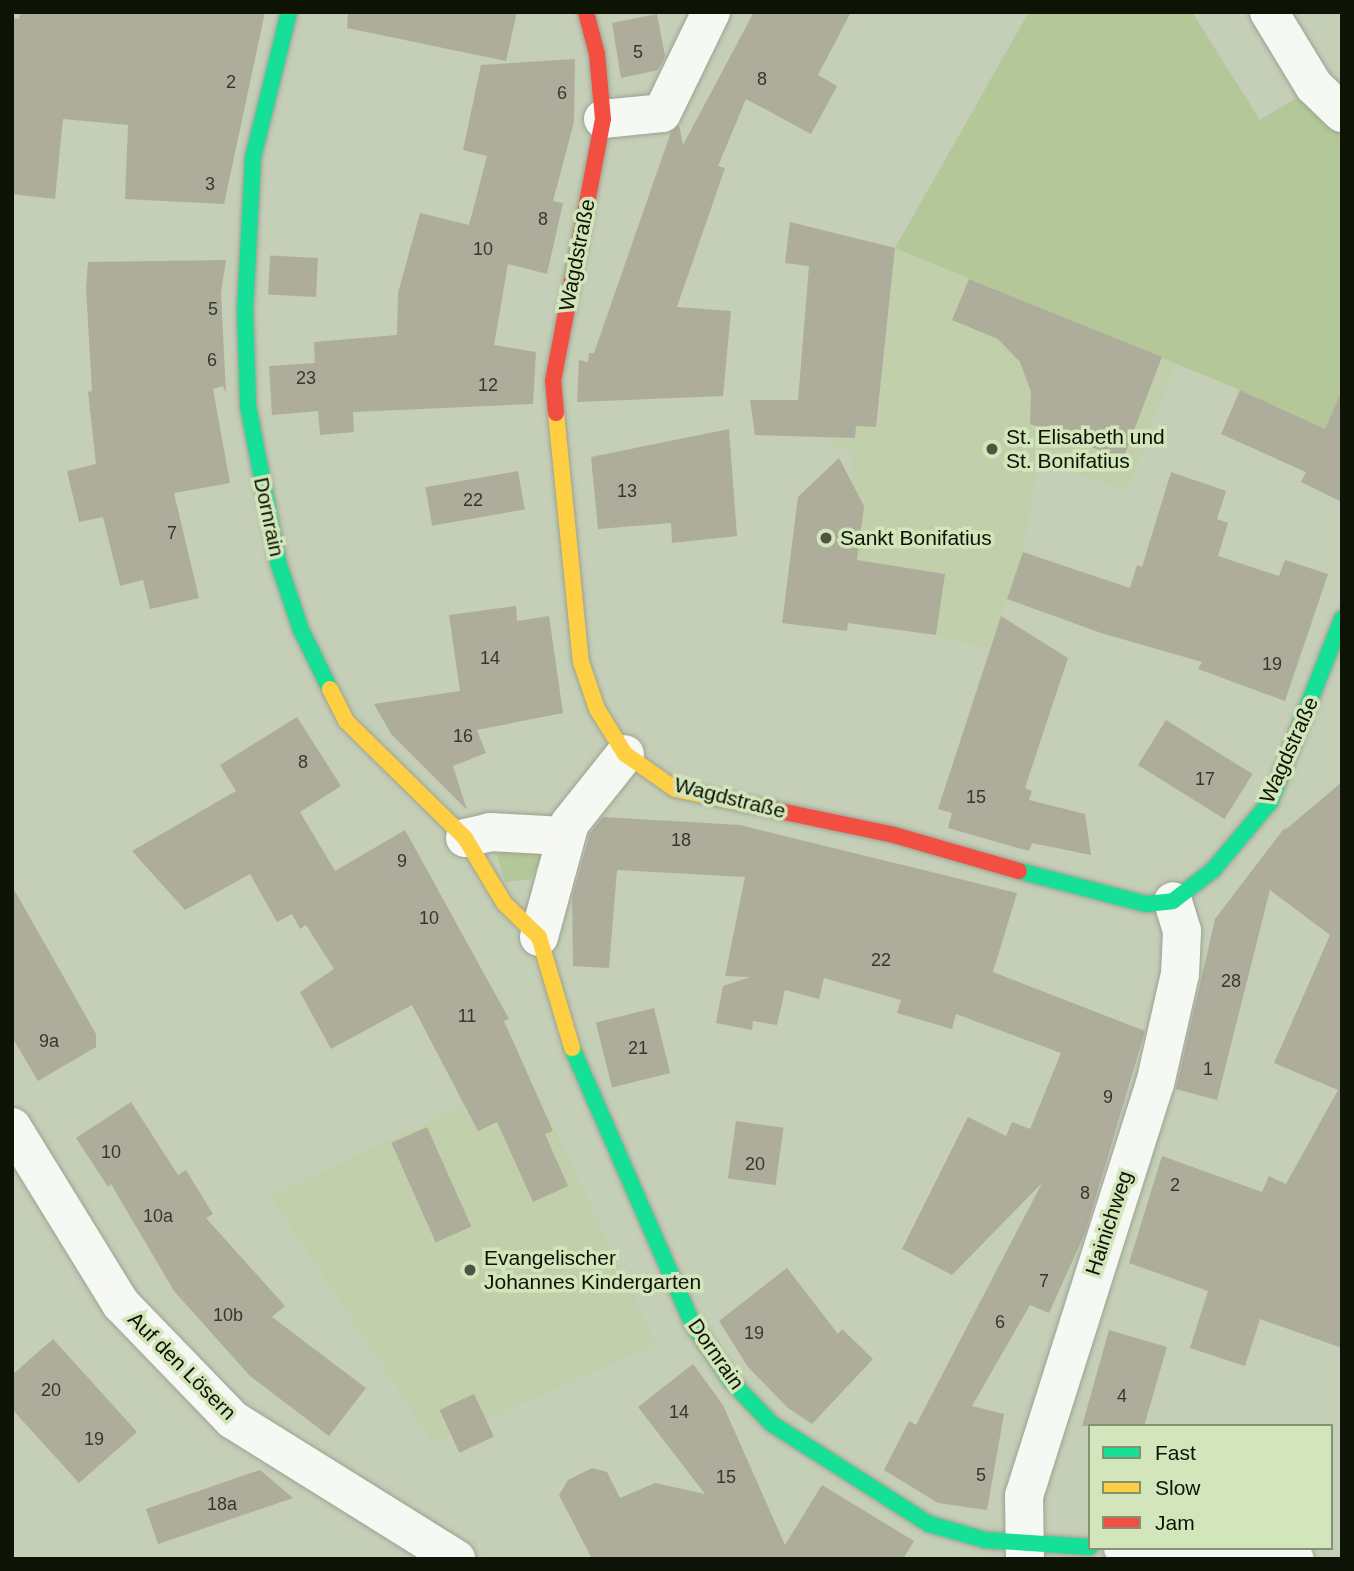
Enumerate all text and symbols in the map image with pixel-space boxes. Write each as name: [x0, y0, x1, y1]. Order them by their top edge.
house number: 5: [633, 41, 643, 63]
house number: 8: [757, 68, 767, 90]
house number: 2: [226, 71, 236, 93]
house number: 6: [557, 82, 567, 104]
house number: 3: [205, 173, 215, 195]
street label: Wagdstraße: [554, 197, 600, 313]
house number: 8: [538, 208, 548, 230]
house number: 10: [473, 238, 493, 260]
house number: 5: [208, 298, 218, 320]
house number: 6: [207, 349, 217, 371]
house number: 23: [296, 367, 316, 389]
house number: 12: [478, 374, 498, 396]
place label: St. Elisabeth und St. Bonifatius: [1006, 424, 1165, 474]
marker: St. Elisabeth und St. Bonifatius: [984, 441, 1000, 457]
street label: Dornrain: [248, 475, 290, 559]
house number: 13: [617, 480, 637, 502]
house number: 22: [463, 489, 483, 511]
house number: 7: [167, 522, 177, 544]
place label: Sankt Bonifatius: [840, 525, 992, 551]
marker: Sankt Bonifatius: [818, 530, 834, 546]
house number: 14: [480, 647, 500, 669]
house number: 19: [1262, 653, 1282, 675]
street label: Wagdstraße: [1254, 693, 1324, 807]
house number: 16: [453, 725, 473, 747]
house number: 8: [298, 751, 308, 773]
house number: 17: [1195, 768, 1215, 790]
street label: Wagdstraße: [672, 772, 788, 824]
house number: 15: [966, 786, 986, 808]
house number: 18: [671, 829, 691, 851]
house number: 9: [397, 850, 407, 872]
house number: 10: [419, 907, 439, 929]
house number: 22: [871, 949, 891, 971]
house number: 28: [1221, 970, 1241, 992]
house number: 11: [458, 1005, 476, 1027]
house number: 9a: [39, 1030, 59, 1052]
house number: 21: [628, 1037, 648, 1059]
house number: 1: [1203, 1058, 1213, 1080]
house number: 9: [1103, 1086, 1113, 1108]
house number: 10: [101, 1141, 121, 1163]
house number: 20: [745, 1153, 765, 1175]
street label: Hainichweg: [1080, 1167, 1138, 1279]
house number: 2: [1170, 1174, 1180, 1196]
house number: 8: [1080, 1182, 1090, 1204]
house number: 10a: [143, 1205, 173, 1227]
place label: Evangelischer Johannes Kindergarten: [484, 1245, 701, 1295]
marker: Evangelischer Johannes Kindergarten: [462, 1262, 478, 1278]
house number: 7: [1039, 1270, 1049, 1292]
house number: 10b: [213, 1304, 243, 1326]
street label: Auf den Lösern: [123, 1307, 241, 1425]
house number: 6: [995, 1311, 1005, 1333]
street label: Dornrain: [683, 1314, 749, 1394]
house number: 19: [744, 1322, 764, 1344]
house number: 20: [41, 1379, 61, 1401]
house number: 4: [1117, 1385, 1127, 1407]
house number: 14: [669, 1401, 689, 1423]
legend: [1088, 1424, 1333, 1550]
house number: 19: [84, 1428, 104, 1450]
text: Fast: [1155, 1441, 1196, 1464]
house number: 5: [976, 1464, 986, 1486]
house number: 15: [716, 1466, 736, 1488]
text: Slow: [1155, 1476, 1201, 1499]
house number: 18a: [207, 1493, 237, 1515]
text: Jam: [1155, 1511, 1195, 1534]

